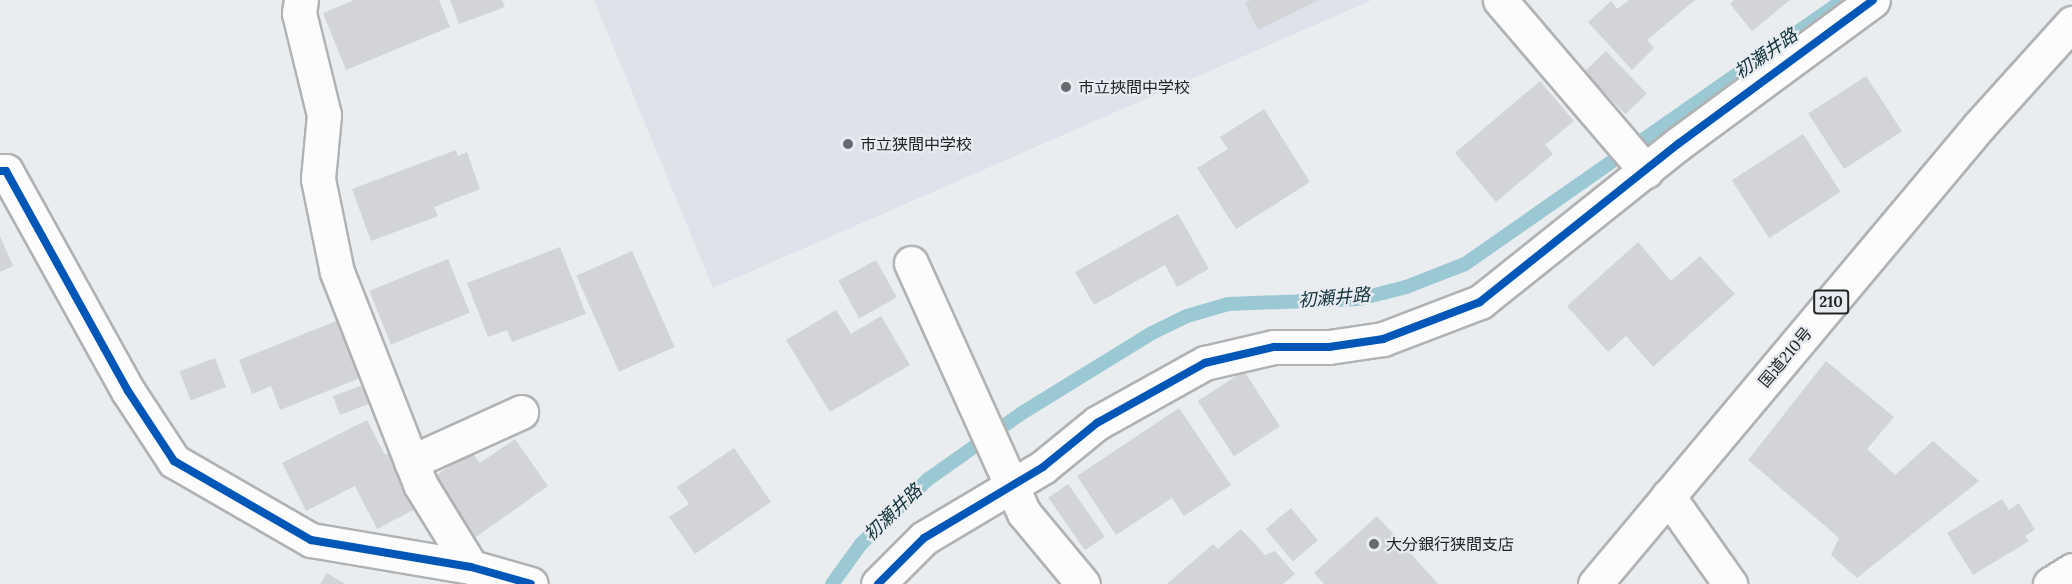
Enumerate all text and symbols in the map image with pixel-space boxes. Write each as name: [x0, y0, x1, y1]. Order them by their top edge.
water label: 初瀬井路: [1730, 25, 1802, 83]
place label: 市立挾間中学校: [1078, 77, 1190, 97]
marker: 市立挾間中学校: [1059, 80, 1073, 94]
place label: 市立狭間中学校: [860, 134, 972, 154]
marker: 市立狭間中学校: [841, 137, 855, 151]
water label: 初瀬井路: [1297, 284, 1371, 312]
road number: 210: [1813, 290, 1849, 314]
street label: 国道210号: [1754, 323, 1816, 391]
water label: 初瀬井路: [860, 480, 926, 546]
place label: 大分銀行狭間支店: [1386, 534, 1514, 554]
marker: 大分銀行狭間支店: [1367, 537, 1381, 551]

